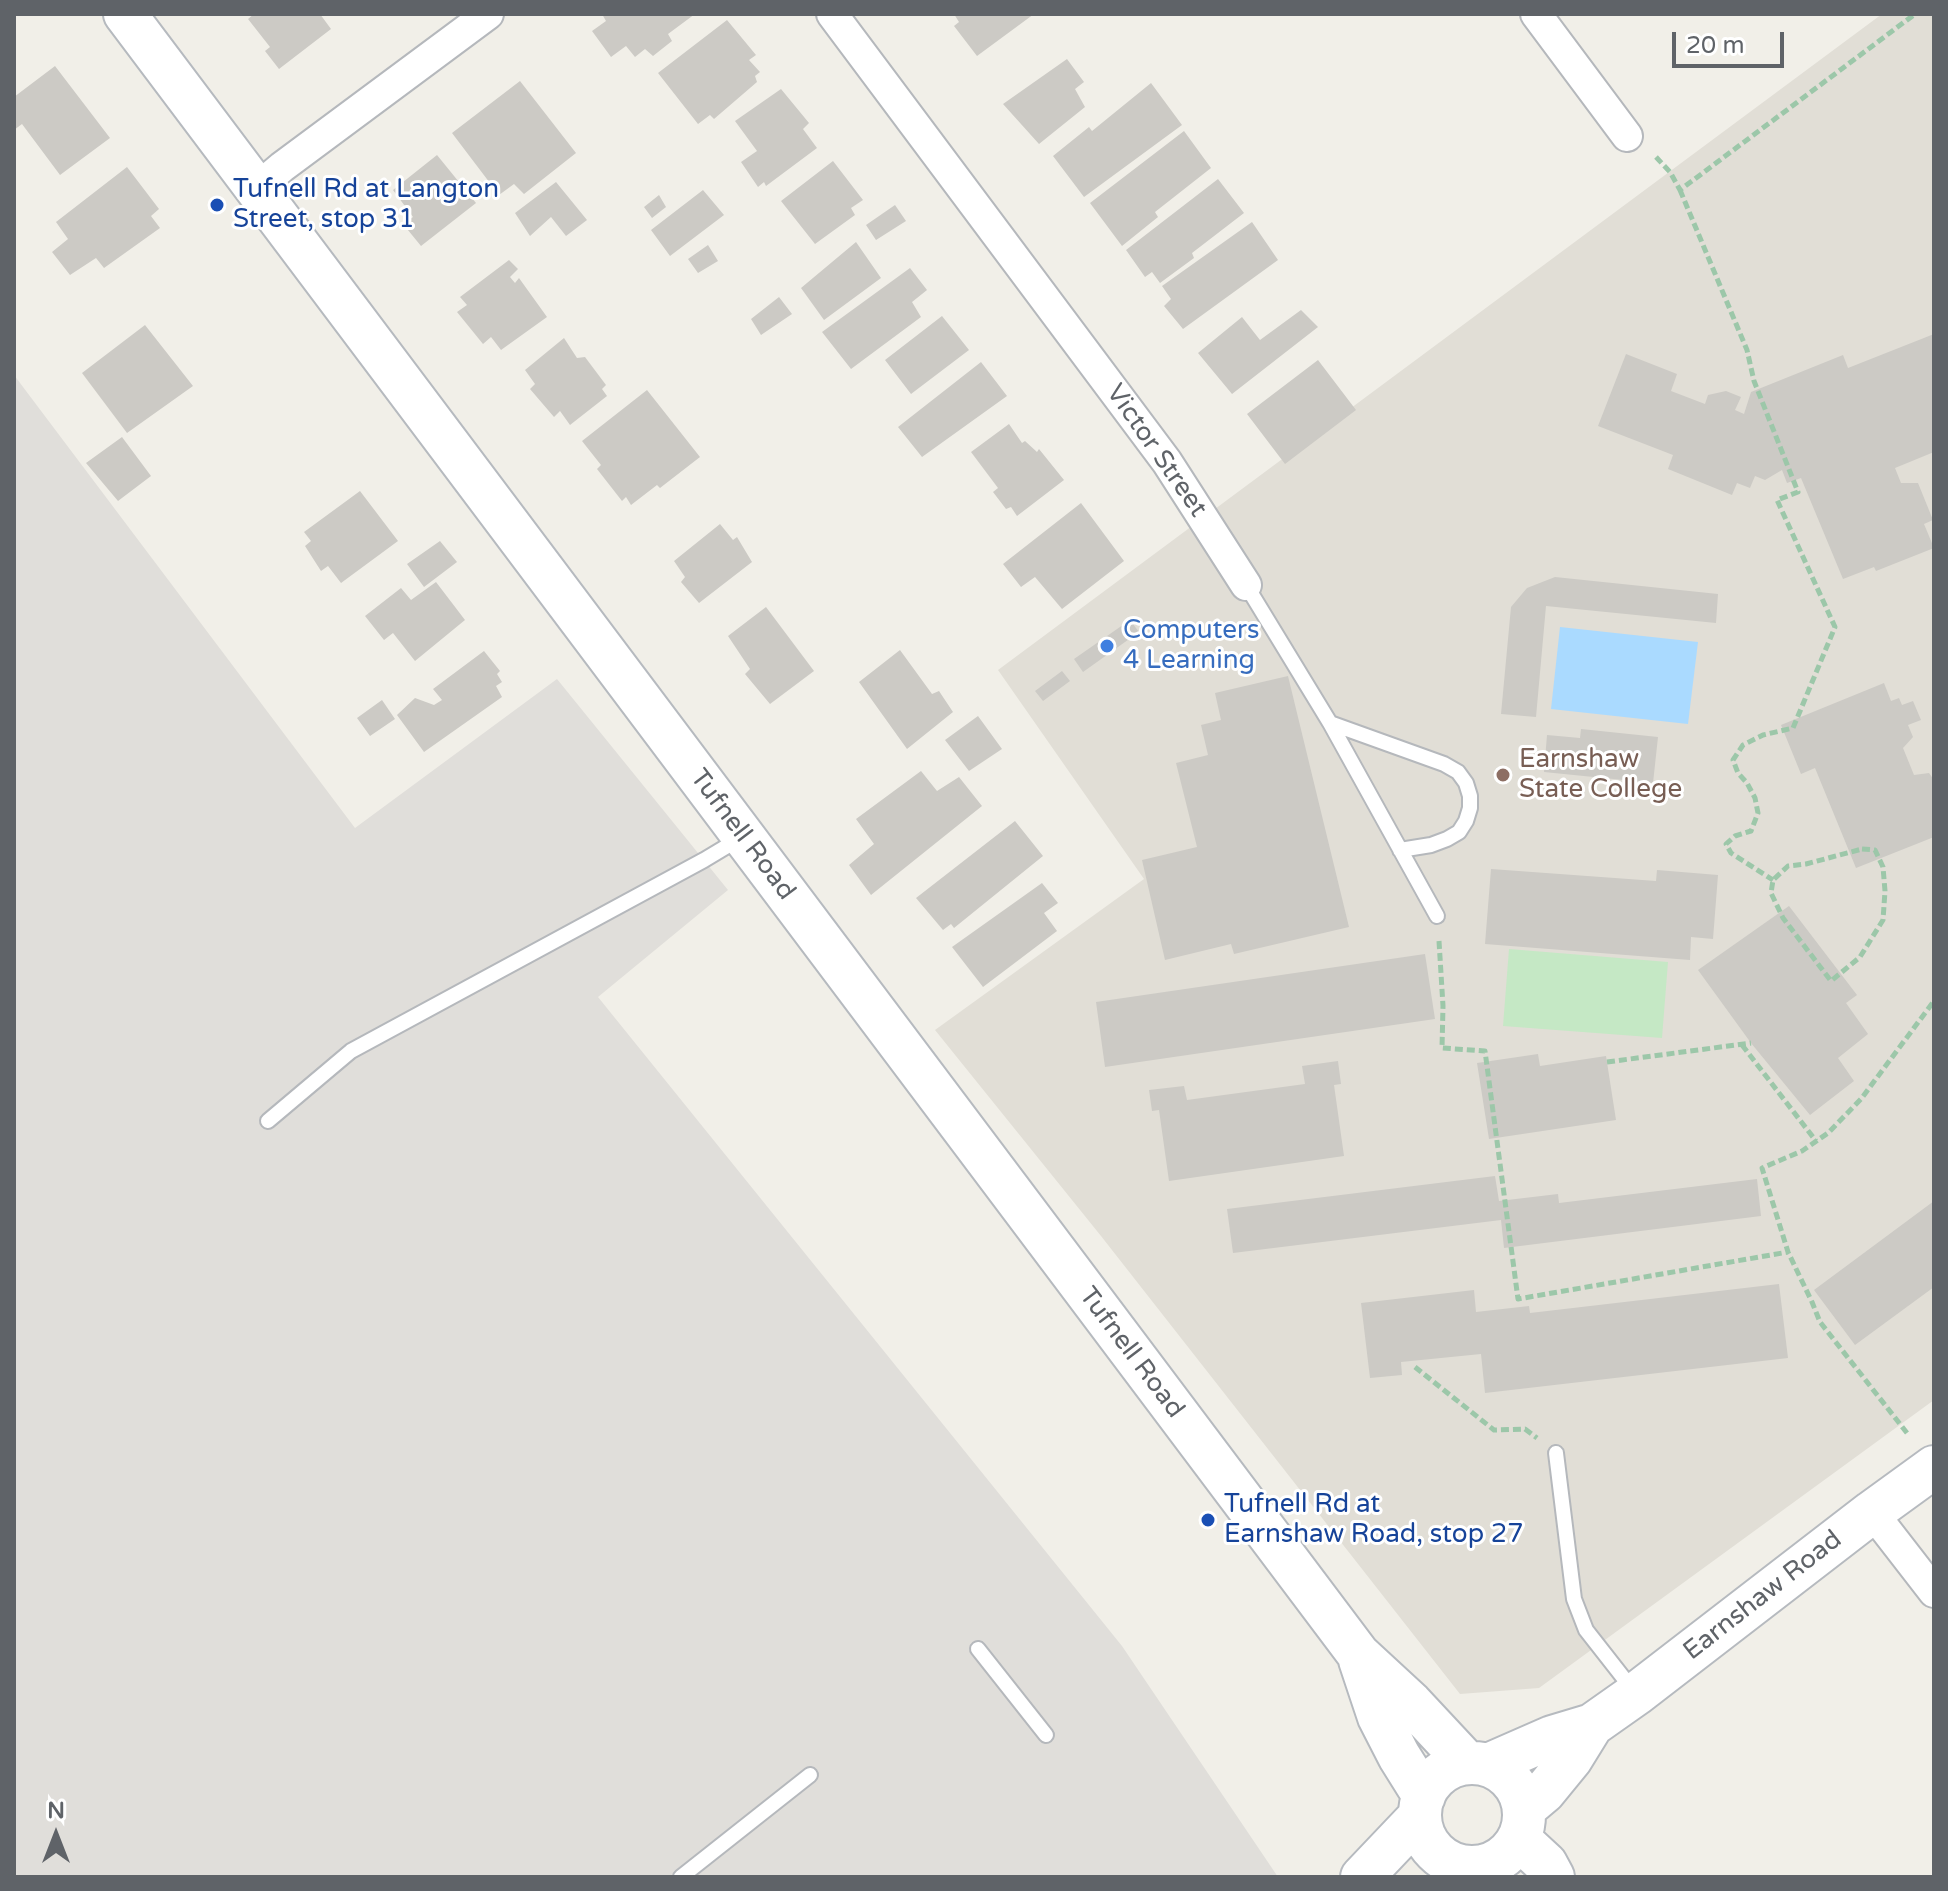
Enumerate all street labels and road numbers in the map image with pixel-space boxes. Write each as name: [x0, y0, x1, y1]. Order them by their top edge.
street label: Victor Street: [1099, 379, 1213, 523]
street label: Tufnell Road: [683, 763, 801, 907]
street label: Tufnell Road: [1072, 1281, 1190, 1425]
street label: Earnshaw Road: [1678, 1525, 1848, 1667]

